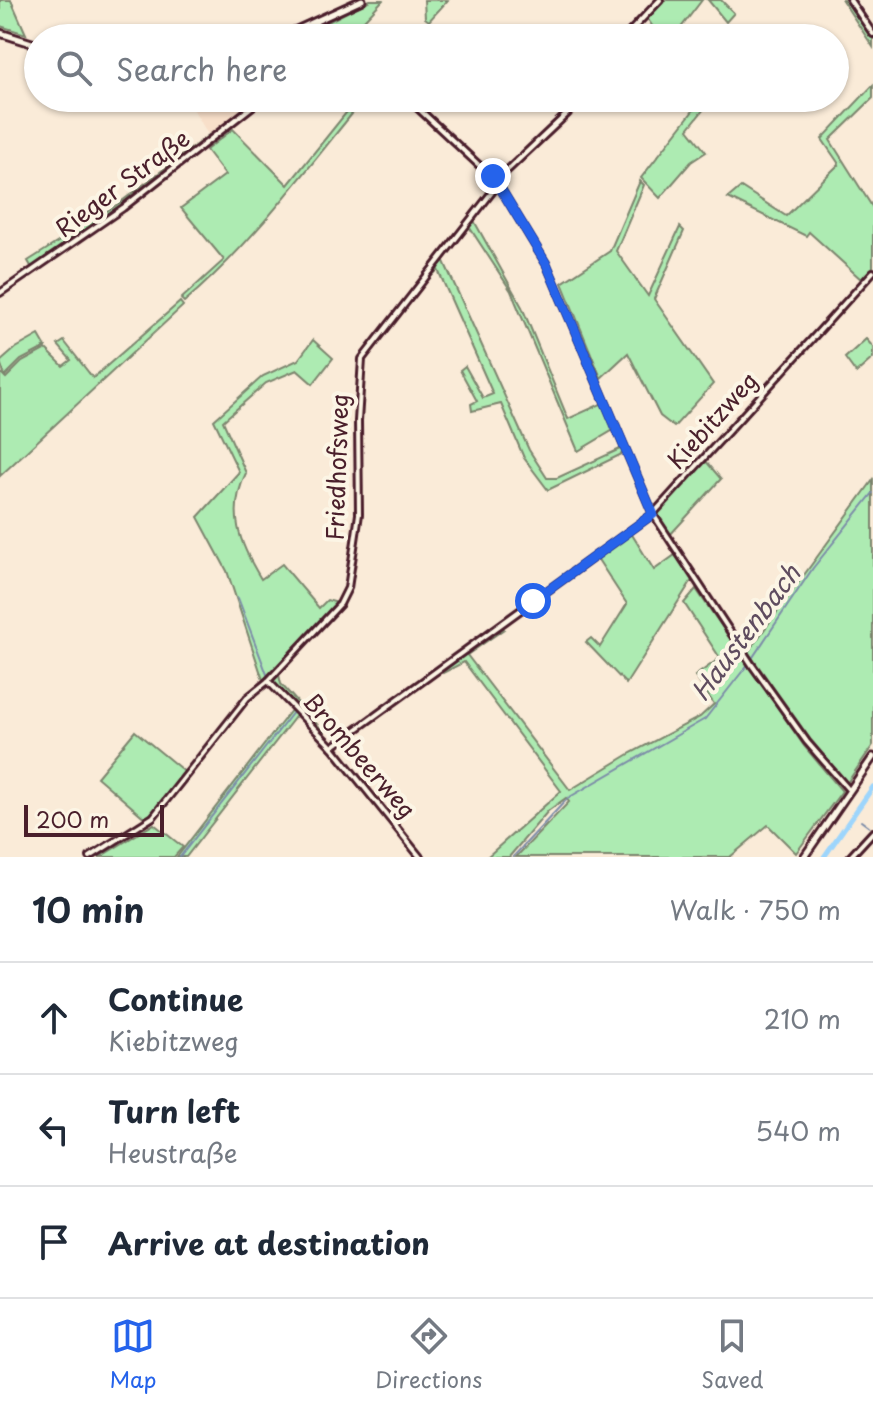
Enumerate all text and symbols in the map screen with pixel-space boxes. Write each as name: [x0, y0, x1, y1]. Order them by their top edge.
search box: [24, 24, 849, 112]
icon: search: [52, 46, 96, 90]
text: Search here: [116, 46, 288, 91]
street label: Rieger Straße: [47, 120, 197, 245]
route end: [475, 158, 511, 194]
street label: Kiebitzweg: [658, 363, 765, 477]
street label: Friedhofsweg: [315, 393, 357, 541]
water label: Haustenbach: [680, 555, 810, 709]
route start: [515, 583, 551, 619]
street label: Brombeerweg: [295, 684, 426, 826]
scale bar: [24, 801, 164, 837]
text: 200 m: [36, 802, 109, 835]
text: 10 min: [32, 883, 145, 935]
text: Walk · 750 m: [670, 890, 841, 929]
text: Continue: [108, 976, 243, 1021]
icon: ahead: [32, 996, 76, 1040]
text: 210 m: [764, 999, 841, 1038]
text: Kiebitzweg: [108, 1021, 239, 1060]
text: Turn left: [108, 1088, 240, 1133]
icon: left: [32, 1108, 76, 1152]
text: 540 m: [755, 1111, 841, 1150]
text: Heustraße: [108, 1133, 238, 1172]
icon: arrive: [32, 1220, 76, 1264]
text: Arrive at destination: [108, 1220, 430, 1265]
tab: Map: [109, 1314, 156, 1395]
tab: Directions: [375, 1314, 482, 1395]
tab: Saved: [701, 1314, 764, 1395]

